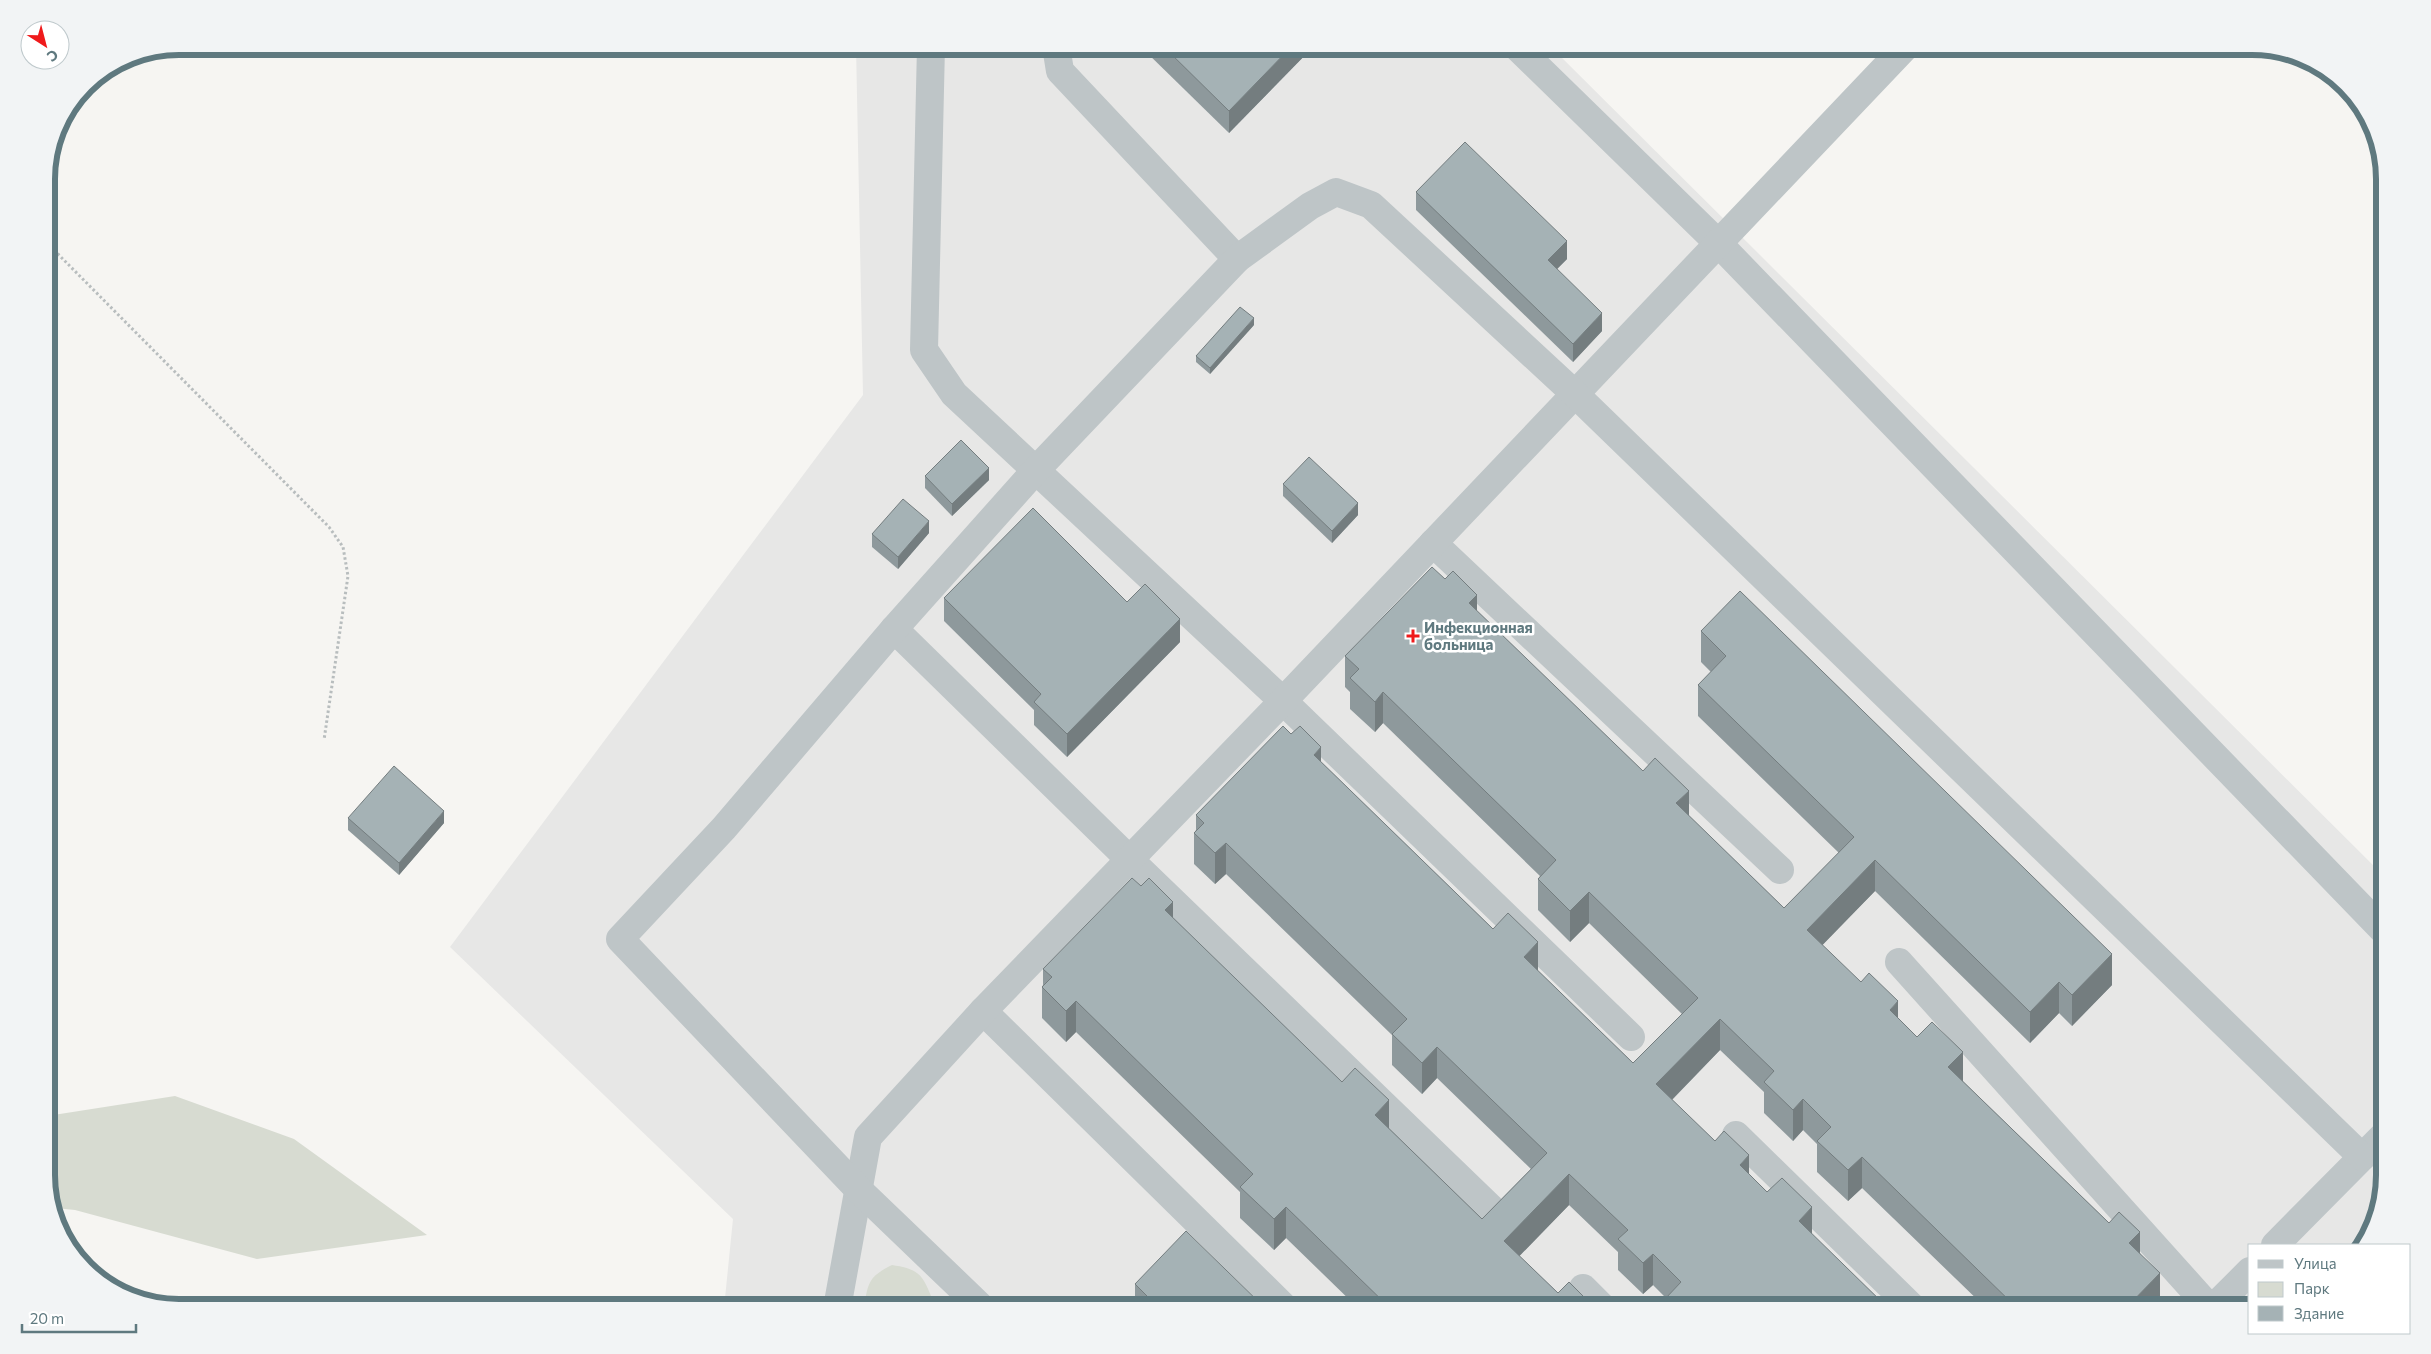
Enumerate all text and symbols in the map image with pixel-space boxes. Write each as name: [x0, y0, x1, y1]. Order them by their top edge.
north arrow: [20, 20, 70, 70]
text: С: [44, 46, 62, 66]
place label: Инфекционная больница: [1424, 618, 1533, 653]
marker: Инфекционная больница: [1406, 629, 1420, 643]
legend: [2248, 1244, 2411, 1334]
text: Улица: [2294, 1254, 2336, 1272]
text: Парк: [2294, 1279, 2330, 1297]
scale bar: [22, 1302, 136, 1334]
text: Здание: [2294, 1304, 2344, 1322]
text: 20 m: [30, 1309, 64, 1327]

